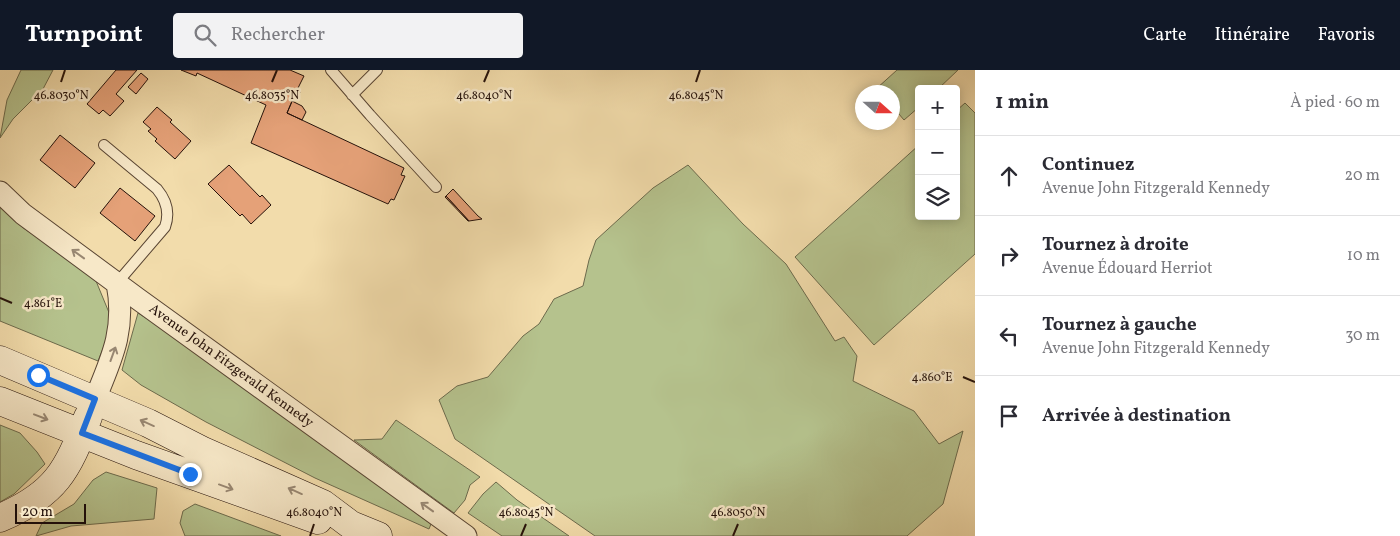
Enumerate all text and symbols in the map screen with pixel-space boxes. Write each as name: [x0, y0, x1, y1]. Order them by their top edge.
search box: [173, 13, 523, 58]
text: Turnpoint: [25, 18, 143, 52]
icon: search: [191, 21, 219, 49]
text: Rechercher: [231, 22, 325, 48]
text: Carte: [1143, 23, 1186, 48]
text: Itinéraire: [1214, 23, 1290, 48]
text: Favoris: [1318, 23, 1375, 48]
north arrow: [855, 85, 900, 130]
map controls: [915, 85, 960, 220]
button: +: [915, 85, 960, 130]
text: 46.8030°N: [33, 88, 89, 104]
text: 46.8035°N: [245, 88, 299, 104]
text: 46.8040°N: [456, 88, 512, 104]
text: 46.8045°N: [669, 88, 724, 104]
text: 1 min: [995, 88, 1049, 117]
text: À pied · 60 m: [1290, 92, 1380, 114]
button: −: [915, 130, 960, 175]
text: Continuez: [1042, 152, 1134, 178]
icon: ahead: [995, 162, 1023, 190]
text: 20 m: [1345, 165, 1380, 187]
button: layers: [915, 175, 960, 220]
text: Avenue John Fitzgerald Kennedy: [1042, 178, 1270, 200]
text: Tournez à droite: [1042, 232, 1189, 258]
icon: right: [995, 242, 1023, 270]
text: 10 m: [1347, 245, 1380, 267]
one-way arrow: [71, 249, 85, 259]
text: Avenue Édouard Herriot: [1042, 258, 1213, 280]
text: 4.861°E: [24, 296, 62, 312]
street label: Avenue John Fitzgerald Kennedy: [145, 300, 318, 433]
text: Tournez à gauche: [1042, 312, 1197, 338]
icon: left: [995, 322, 1023, 350]
text: 30 m: [1345, 325, 1380, 347]
text: Avenue John Fitzgerald Kennedy: [1042, 338, 1270, 360]
one-way arrow: [109, 347, 118, 362]
route start: [27, 364, 50, 387]
text: 4.860°E: [912, 370, 952, 386]
icon: arrive: [995, 402, 1023, 430]
text: Arrivée à destination: [1042, 403, 1231, 429]
one-way arrow: [33, 413, 48, 423]
one-way arrow: [140, 417, 155, 427]
route end: [179, 463, 202, 486]
one-way arrow: [218, 483, 233, 492]
one-way arrow: [288, 486, 303, 496]
scale bar: [15, 501, 86, 524]
one-way arrow: [420, 502, 434, 512]
text: 20 m: [22, 503, 53, 522]
text: 46.8040°N: [286, 505, 342, 521]
text: 46.8045°N: [499, 505, 554, 521]
text: 46.8050°N: [710, 505, 766, 521]

